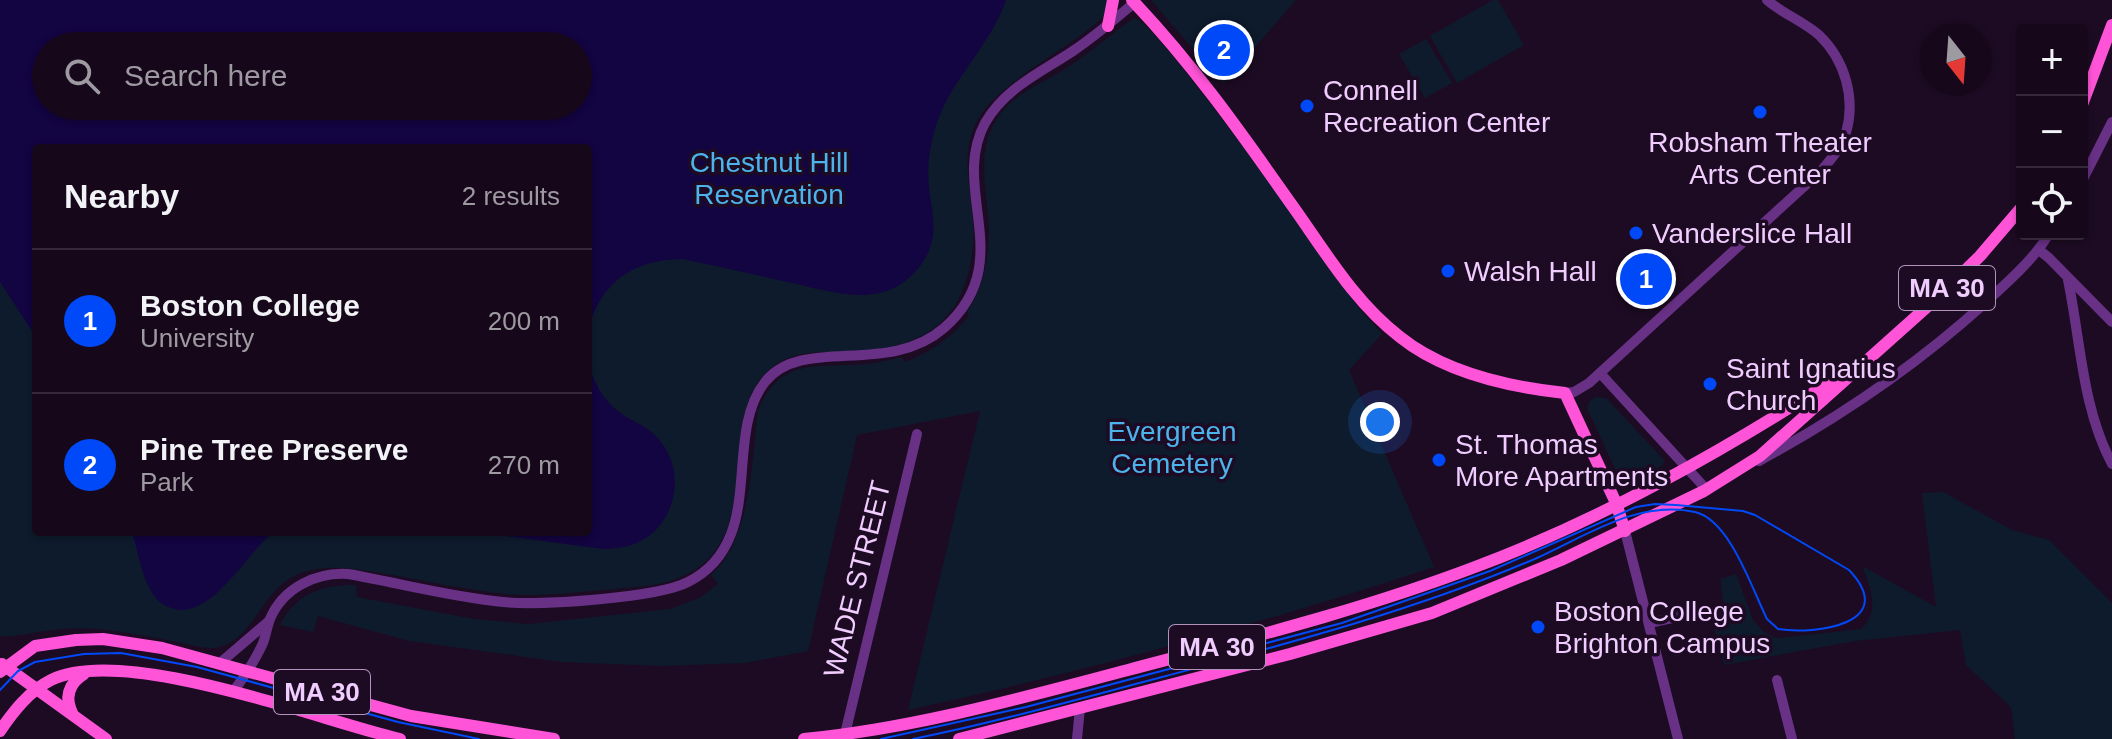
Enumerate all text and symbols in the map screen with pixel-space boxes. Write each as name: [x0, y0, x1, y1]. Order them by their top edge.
pin: 2: [1198, 20, 1250, 80]
north arrow: [1920, 24, 1992, 96]
map controls: [2016, 24, 2088, 240]
button: +: [2016, 24, 2088, 96]
search box: [32, 32, 592, 120]
icon: search: [60, 54, 104, 98]
text: Search here: [124, 59, 287, 92]
place label: Connell Recreation Center: [1323, 75, 1550, 138]
button: −: [2016, 96, 2088, 168]
marker: Connell Recreation Center: [1298, 97, 1316, 115]
marker: Robsham Theater Arts Center: [1751, 103, 1769, 121]
place label: Robsham Theater Arts Center: [1648, 127, 1872, 190]
park label: Chestnut Hill Reservation: [690, 147, 848, 210]
button: locate: [2016, 168, 2088, 240]
text: Nearby: [64, 177, 179, 215]
text: 2 results: [462, 181, 560, 211]
place label: Vanderslice Hall: [1652, 218, 1852, 249]
marker: Vanderslice Hall: [1627, 224, 1645, 242]
pin: 1: [1620, 249, 1672, 309]
place label: Walsh Hall: [1464, 256, 1597, 287]
marker: Walsh Hall: [1439, 262, 1457, 280]
road number: MA 30: [1899, 266, 1995, 310]
text: Boston College: [140, 289, 360, 322]
text: 1: [83, 306, 97, 336]
text: 200 m: [488, 306, 560, 336]
text: University: [140, 323, 254, 353]
place label: Saint Ignatius Church: [1726, 353, 1896, 416]
marker: Saint Ignatius Church: [1701, 375, 1719, 393]
your location: [1360, 402, 1400, 442]
park label: Evergreen Cemetery: [1107, 416, 1237, 479]
place label: St. Thomas More Apartments: [1455, 429, 1668, 492]
text: Pine Tree Preserve: [140, 433, 409, 466]
text: 2: [83, 450, 97, 480]
text: 270 m: [488, 450, 560, 480]
marker: St. Thomas More Apartments: [1430, 451, 1448, 469]
text: Park: [140, 467, 193, 497]
street label: WADE STREET: [818, 478, 896, 680]
place label: Boston College Brighton Campus: [1554, 596, 1770, 659]
marker: Boston College Brighton Campus: [1529, 618, 1547, 636]
road number: MA 30: [1169, 625, 1265, 669]
road number: MA 30: [274, 670, 370, 714]

